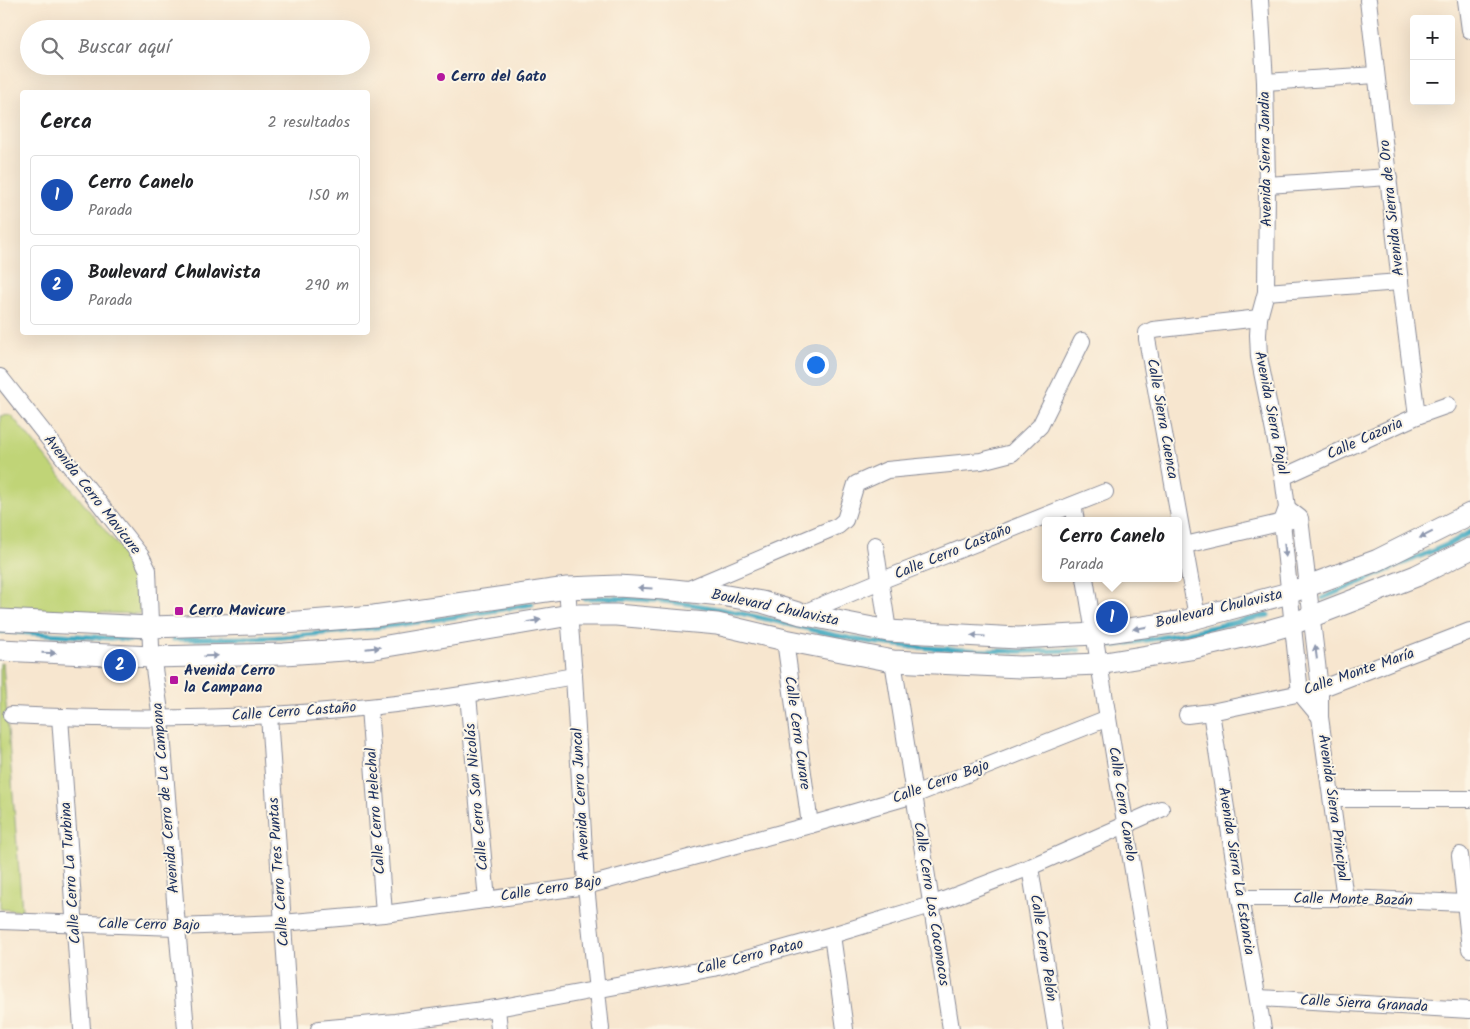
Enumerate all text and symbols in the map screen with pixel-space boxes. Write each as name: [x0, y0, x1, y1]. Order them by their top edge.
map controls: [1410, 15, 1455, 105]
button: +: [1410, 15, 1455, 60]
search box: [20, 20, 370, 75]
text: Buscar aquí: [78, 33, 170, 63]
icon: search: [38, 34, 66, 62]
button: −: [1410, 60, 1455, 105]
place label: Cerro del Gato: [451, 65, 547, 89]
marker: Cerro del Gato: [435, 71, 447, 83]
street label: Avenida Sierra Jandia: [1253, 91, 1279, 227]
text: Cerca: [40, 106, 92, 139]
text: 2 resultados: [268, 110, 350, 135]
street label: Avenida Sierra de Oro: [1373, 139, 1411, 277]
text: Cerro Canelo: [88, 168, 194, 198]
text: 1: [55, 183, 59, 208]
text: 150 m: [308, 183, 349, 208]
text: Parada: [88, 198, 132, 223]
text: Boulevard Chulavista: [88, 258, 261, 288]
text: 2: [52, 273, 62, 298]
text: 290 m: [305, 273, 349, 298]
text: Parada: [88, 288, 132, 313]
street label: Avenida Sierra Pajal: [1247, 349, 1295, 477]
your location: [803, 352, 829, 378]
street label: Calle Sierra Cuenca: [1140, 357, 1184, 481]
street label: Calle Cazoria: [1323, 412, 1407, 466]
street label: Avenida Cerro Mavicure: [37, 430, 147, 561]
street label: Calle Cerro Castaño: [891, 517, 1015, 586]
popup: [1042, 517, 1182, 582]
text: Cerro Canelo: [1059, 522, 1165, 552]
one-way arrow: [1419, 531, 1433, 539]
one-way arrow: [1281, 542, 1289, 558]
text: Parada: [1059, 552, 1104, 577]
one-way arrow: [637, 583, 653, 591]
street label: Boulevard Chulavista: [709, 583, 841, 633]
street label: Boulevard Chulavista: [1153, 583, 1285, 635]
pin: 1: [1096, 598, 1128, 636]
place label: Cerro Mavicure: [189, 599, 286, 623]
marker: Cerro Mavicure: [173, 605, 185, 617]
one-way arrow: [526, 617, 542, 625]
one-way arrow: [1131, 624, 1147, 632]
one-way arrow: [970, 631, 986, 639]
street label: Calle Monte María: [1300, 642, 1418, 702]
one-way arrow: [1312, 643, 1320, 659]
one-way arrow: [366, 644, 382, 652]
pin: 2: [104, 646, 136, 684]
one-way arrow: [41, 649, 57, 657]
one-way arrow: [203, 651, 219, 659]
place label: Avenida Cerro la Campana: [184, 659, 275, 700]
marker: Avenida Cerro la Campana: [168, 674, 180, 686]
street label: Calle Cerro Curare: [777, 675, 817, 792]
street label: Calle Cerro Castaño: [231, 696, 357, 728]
street label: Avenida Cerro de La Campana: [146, 702, 186, 894]
street label: Calle Cerro San Nicolás: [459, 722, 495, 872]
street label: Avenida Cerro Juncal: [566, 727, 596, 861]
street label: Avenida Sierra Principal: [1311, 733, 1355, 883]
street label: Calle Cerro Canelo: [1101, 745, 1143, 863]
street label: Calle Cerro Helechal: [360, 746, 392, 875]
street label: Calle Cerro Bajo: [889, 753, 993, 811]
street label: Avenida Sierra La Estancia: [1211, 785, 1261, 957]
street label: Calle Cerro Tres Puntas: [262, 796, 296, 947]
street label: Calle Cerro La Turbina: [54, 801, 88, 945]
street label: Calle Cerro Los Coconocos: [906, 820, 956, 988]
street label: Calle Cerro Bajo: [499, 869, 603, 909]
street label: Calle Monte Bazán: [1293, 887, 1413, 913]
street label: Calle Cerro Pelón: [1023, 893, 1063, 1003]
street label: Calle Cerro Bajo: [98, 912, 200, 938]
street label: Calle Cerro Patao: [694, 932, 806, 982]
street label: Calle Sierra Granada: [1299, 989, 1429, 1019]

